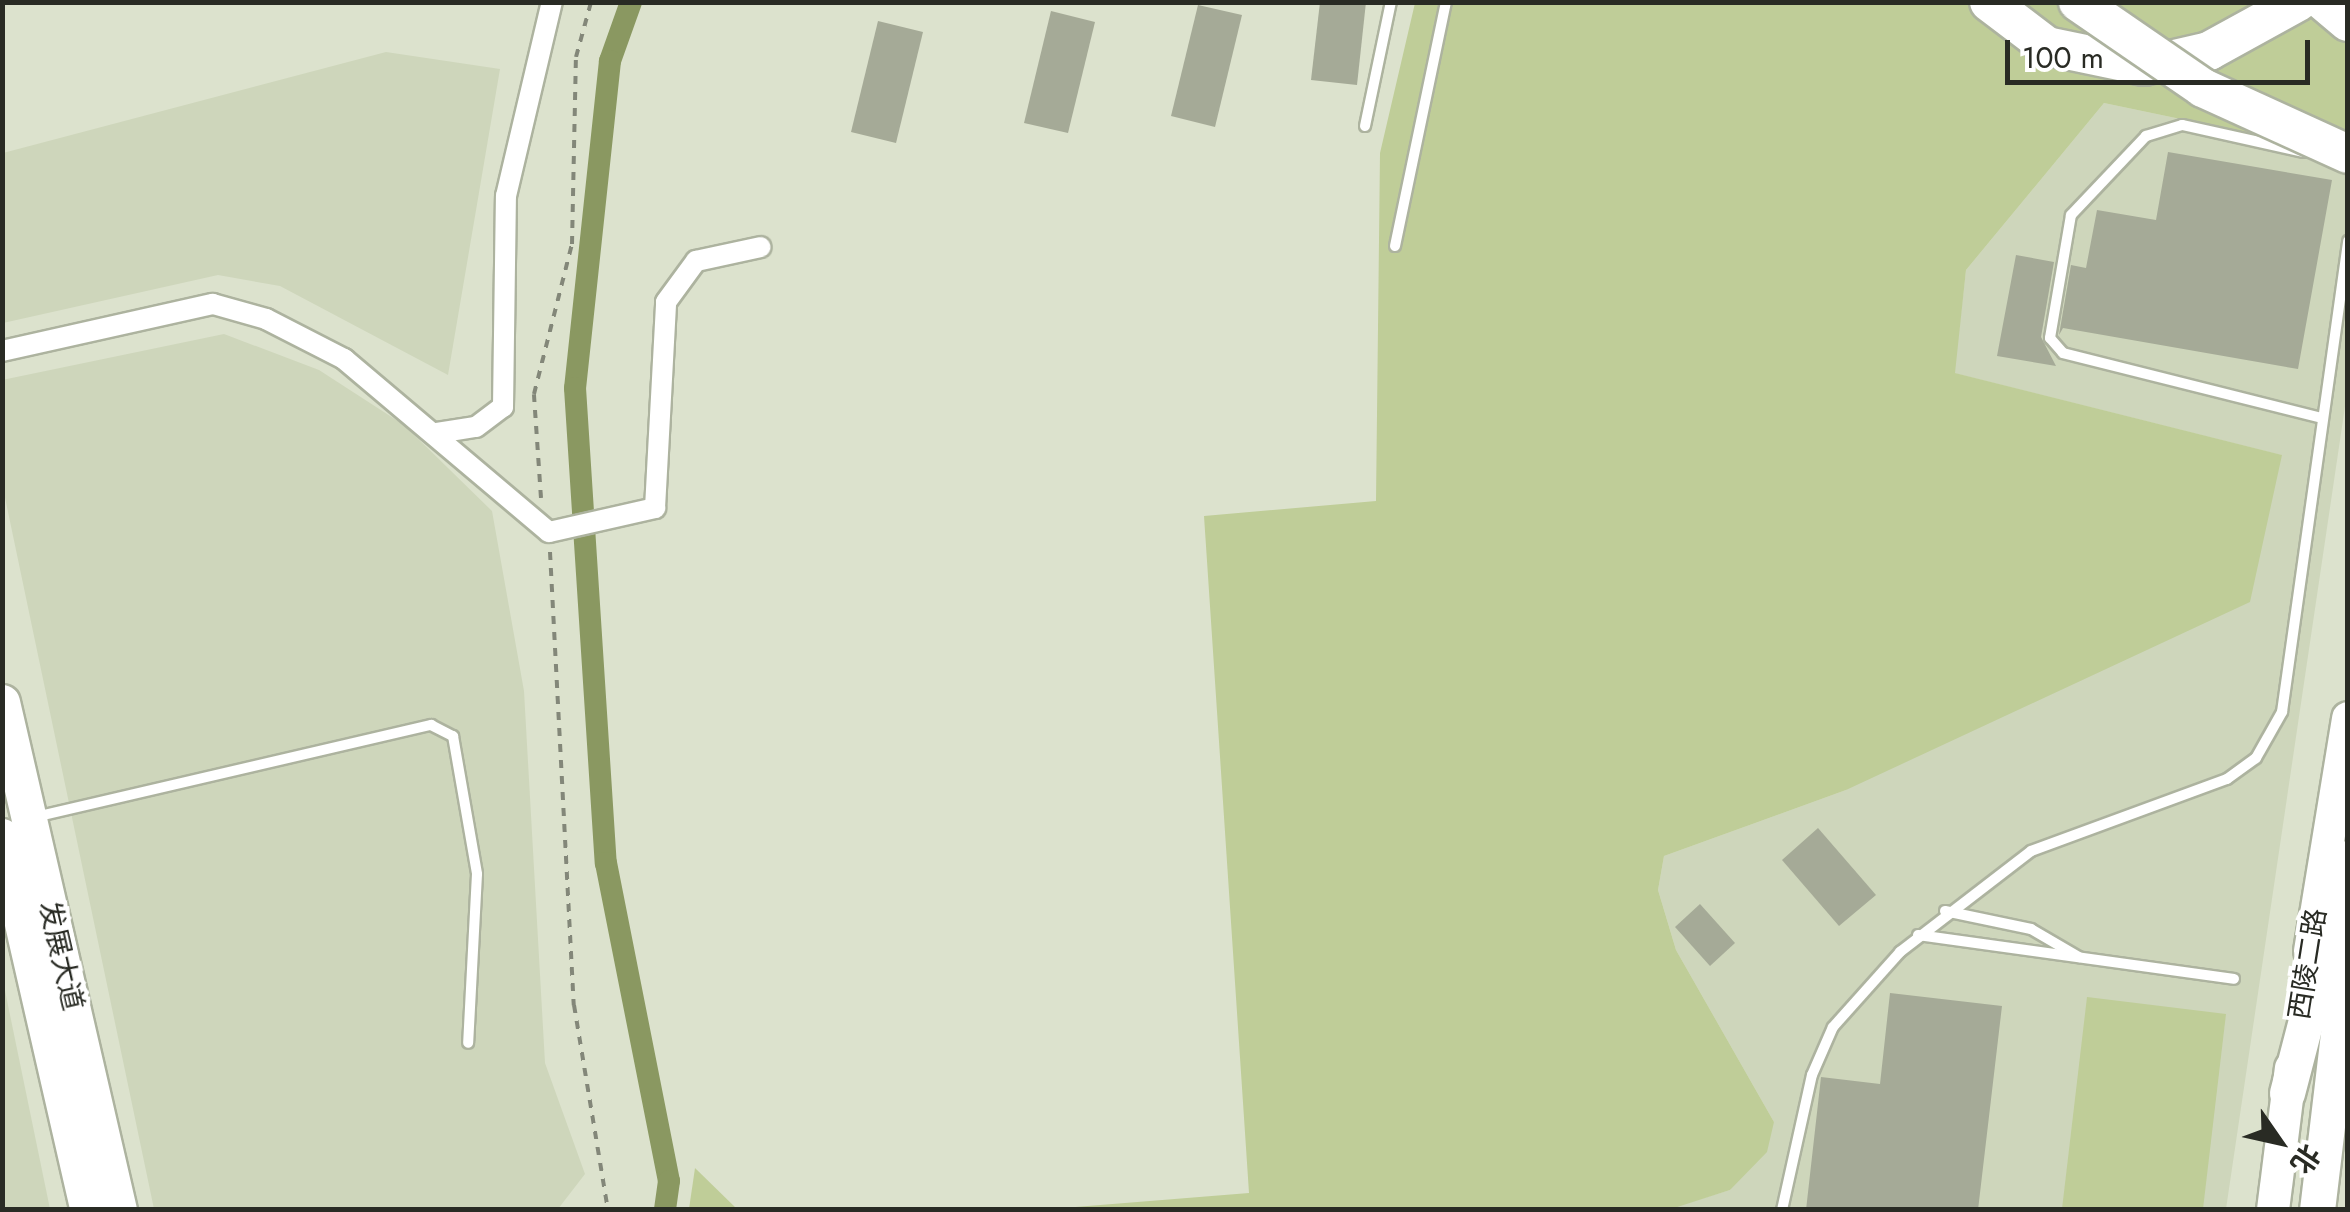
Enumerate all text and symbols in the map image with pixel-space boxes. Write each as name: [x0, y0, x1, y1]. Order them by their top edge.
scale bar: [2010, 20, 2315, 82]
text: 100 m: [2022, 36, 2104, 79]
street label: 发展大道: [32, 898, 90, 1014]
street label: 西陵二路: [2283, 906, 2333, 1022]
north arrow: [2230, 1092, 2330, 1192]
text: 北: [2280, 1136, 2330, 1182]

